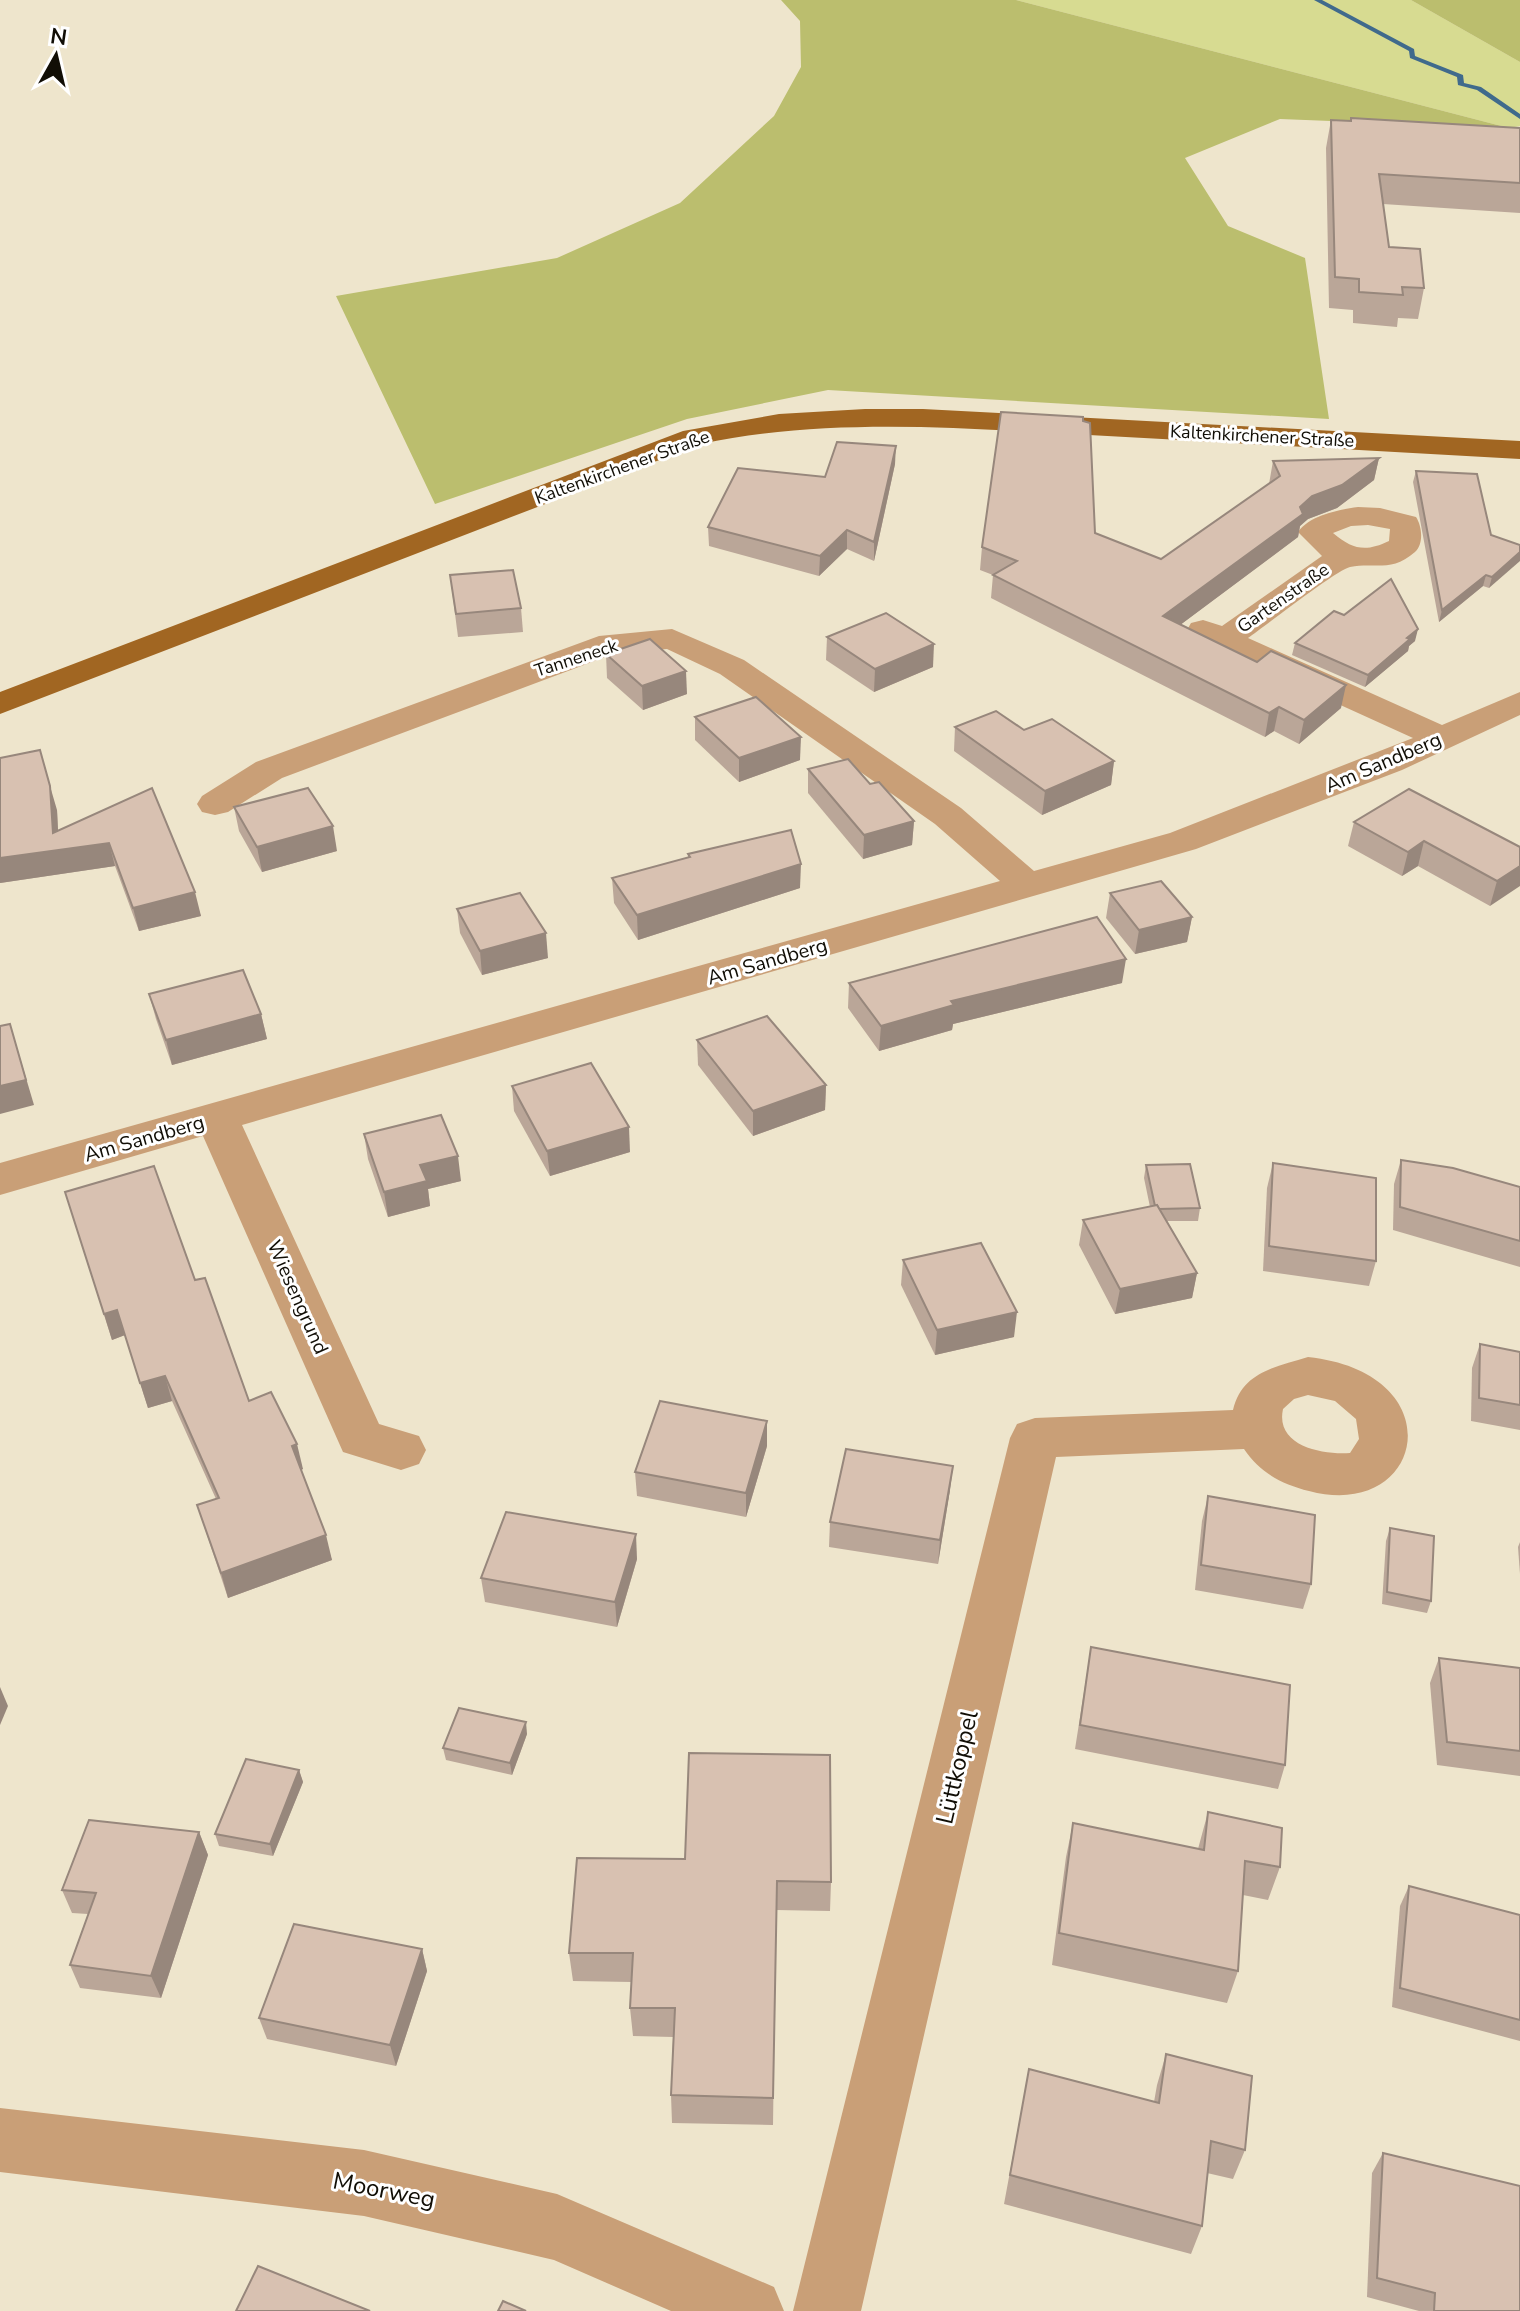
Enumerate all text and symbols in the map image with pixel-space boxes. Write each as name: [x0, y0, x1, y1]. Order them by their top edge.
north arrow: [16, 16, 96, 96]
text: N: [48, 21, 69, 53]
street label: Kaltenkirchener Straße: [1169, 419, 1355, 453]
street label: Kaltenkirchener Straße: [531, 424, 713, 510]
street label: Gartenstraße: [1232, 557, 1334, 639]
street label: Tanneneck: [531, 633, 622, 683]
street label: Am Sandberg: [1321, 726, 1445, 799]
street label: Am Sandberg: [704, 931, 830, 992]
street label: Am Sandberg: [81, 1108, 207, 1169]
street label: Wiesengrund: [260, 1236, 335, 1358]
street label: Lüttkoppel: [928, 1707, 986, 1827]
street label: Moorweg: [330, 2164, 438, 2216]

